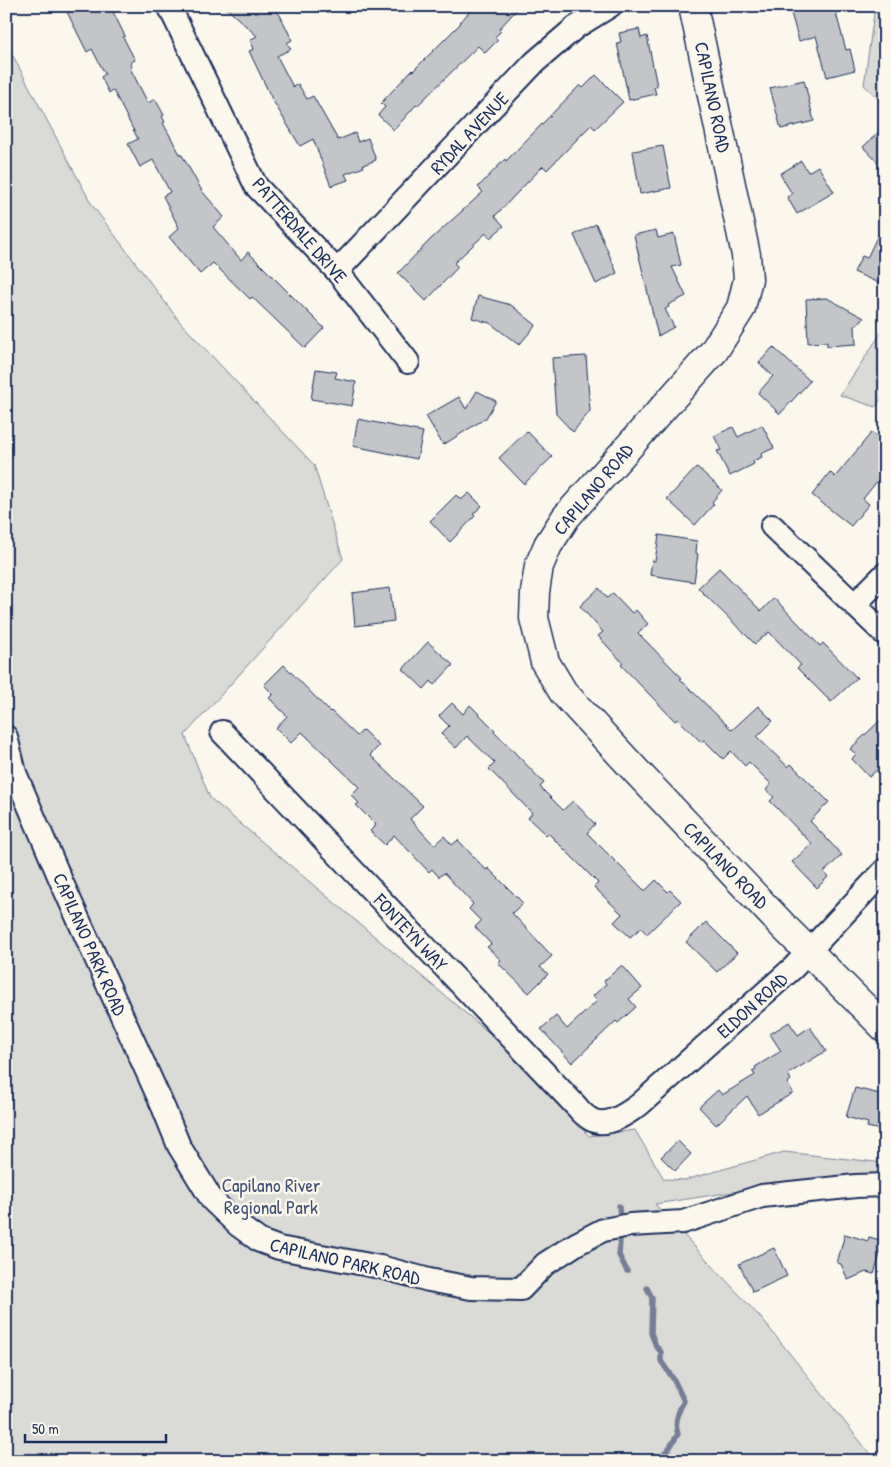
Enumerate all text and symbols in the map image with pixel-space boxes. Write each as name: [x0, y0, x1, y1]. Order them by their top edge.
street label: CAPILANO ROAD: [689, 39, 737, 155]
street label: RYDAL AVENUE: [424, 86, 514, 180]
street label: PATTERDALE DRIVE: [247, 171, 354, 289]
street label: CAPILANO ROAD: [547, 438, 639, 540]
street label: CAPILANO ROAD: [678, 816, 774, 914]
street label: CAPILANO PARK ROAD: [47, 869, 133, 1019]
street label: FONTEYN WAY: [368, 887, 454, 977]
street label: ELDON ROAD: [711, 966, 793, 1044]
park label: Capilano River Regional Park: [222, 1172, 321, 1220]
street label: CAPILANO PARK ROAD: [267, 1231, 423, 1291]
scale bar: [25, 1412, 166, 1444]
text: 50 m: [32, 1418, 59, 1439]

